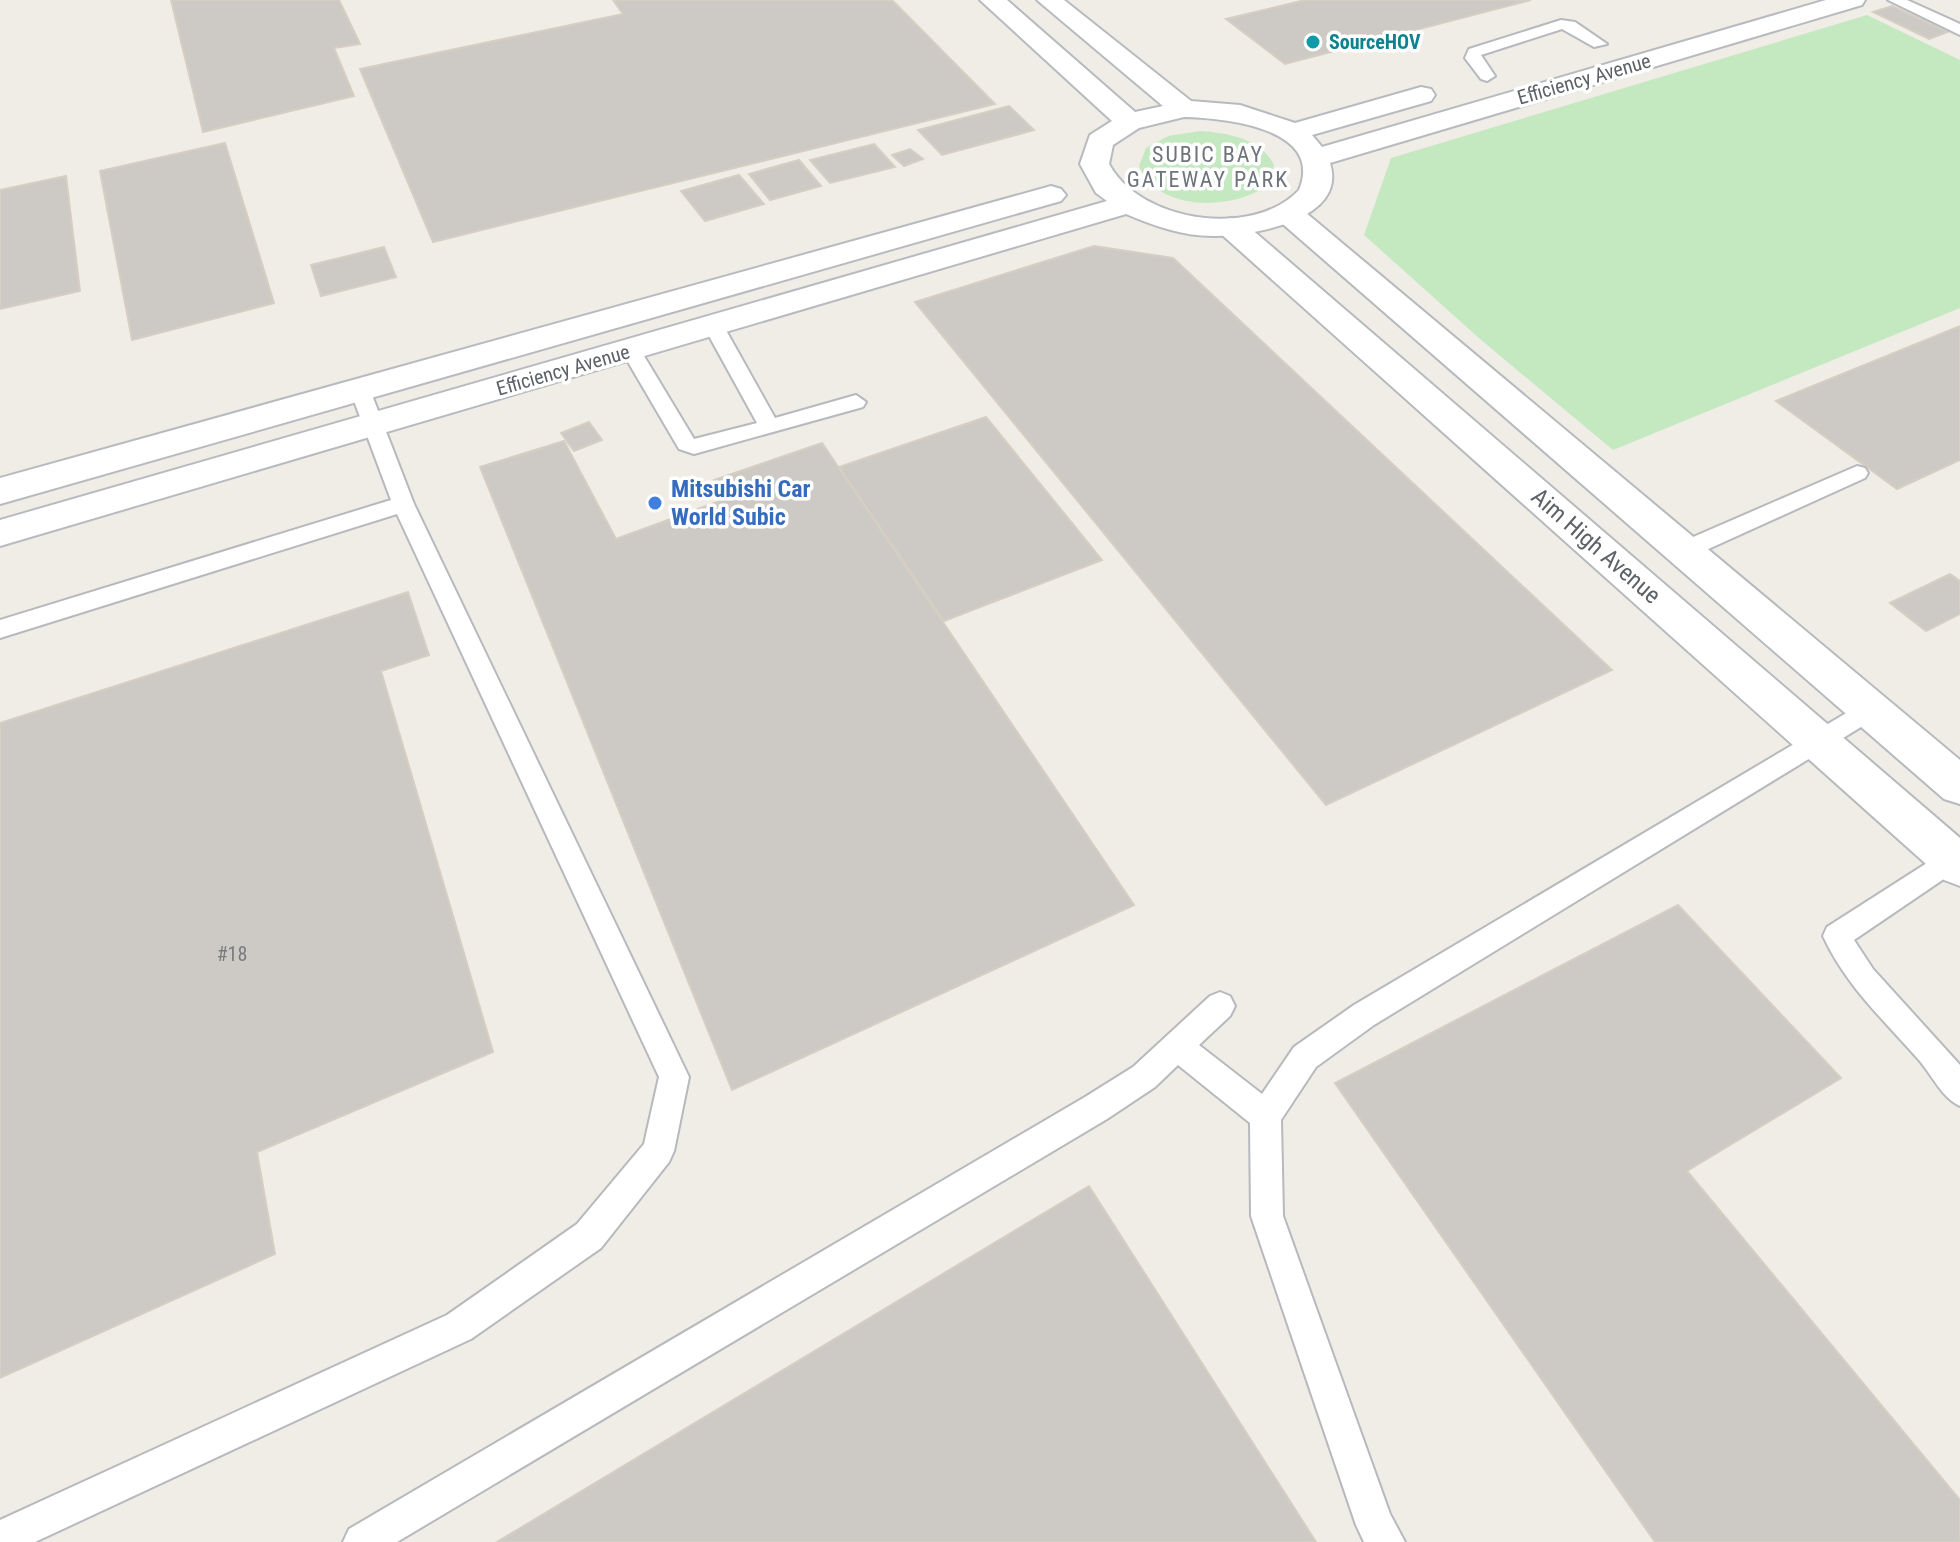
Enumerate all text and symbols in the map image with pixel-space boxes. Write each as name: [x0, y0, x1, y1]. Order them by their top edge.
place label: SourceHOV: [1329, 30, 1421, 54]
marker: SourceHOV: [1304, 33, 1322, 51]
street label: Efficiency Avenue: [1515, 49, 1653, 109]
district label: SUBIC BAY GATEWAY PARK: [1127, 142, 1289, 192]
street label: Efficiency Avenue: [494, 340, 632, 400]
place label: Mitsubishi Car World Subic: [671, 475, 811, 531]
street label: Aim High Avenue: [1526, 483, 1666, 609]
marker: Mitsubishi Car World Subic: [646, 494, 664, 512]
house number: #18: [217, 942, 247, 966]

